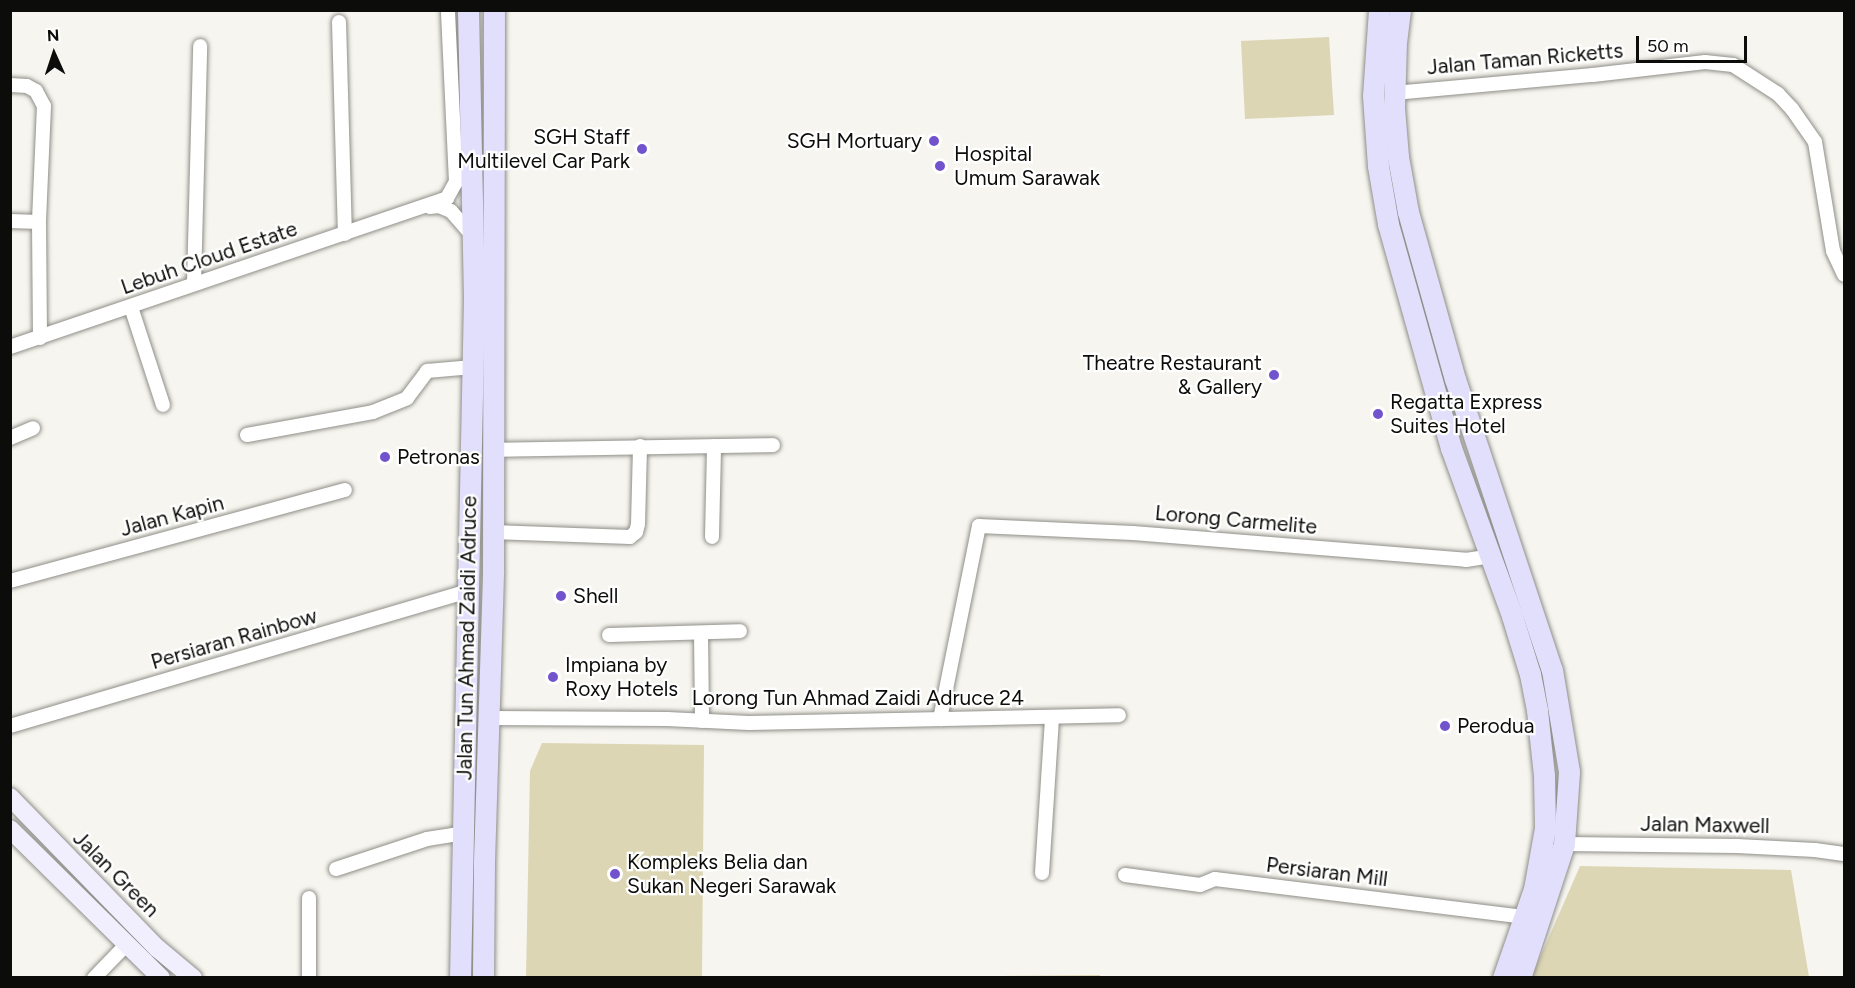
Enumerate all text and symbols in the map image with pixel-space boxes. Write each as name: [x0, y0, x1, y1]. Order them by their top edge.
north arrow: [24, 24, 84, 84]
scale bar: [1639, 24, 1750, 62]
text: N: [46, 26, 60, 45]
text: 50 m: [1647, 35, 1689, 57]
street label: Jalan Taman Ricketts: [1426, 38, 1624, 80]
place label: SGH Staff Multilevel Car Park: [457, 124, 630, 174]
place label: SGH Mortuary: [787, 128, 922, 154]
marker: SGH Mortuary: [927, 134, 941, 148]
place label: Hospital Umum Sarawak: [954, 141, 1100, 191]
marker: SGH Staff Multilevel Car Park: [635, 142, 649, 156]
marker: Hospital Umum Sarawak: [931, 157, 949, 175]
street label: Lebuh Cloud Estate: [118, 216, 300, 300]
place label: Theatre Restaurant & Gallery: [1083, 350, 1262, 400]
marker: Theatre Restaurant & Gallery: [1267, 368, 1281, 382]
place label: Regatta Express Suites Hotel: [1390, 389, 1542, 439]
marker: Regatta Express Suites Hotel: [1371, 407, 1385, 421]
place label: Petronas: [397, 444, 480, 470]
marker: Petronas: [378, 450, 392, 464]
street label: Jalan Kapin: [117, 490, 227, 542]
street label: Jalan Tun Ahmad Zaidi Adruce: [452, 496, 482, 780]
street label: Lorong Carmelite: [1154, 500, 1318, 540]
place label: Shell: [573, 583, 618, 609]
marker: Shell: [554, 589, 568, 603]
street label: Persiaran Rainbow: [148, 603, 320, 675]
place label: Impiana by Roxy Hotels: [565, 652, 678, 702]
marker: Impiana by Roxy Hotels: [546, 670, 560, 684]
street label: Lorong Tun Ahmad Zaidi Adruce 24: [692, 685, 1024, 711]
place label: Perodua: [1457, 713, 1534, 739]
marker: Perodua: [1438, 719, 1452, 733]
street label: Jalan Maxwell: [1640, 811, 1770, 839]
street label: Jalan Green: [68, 826, 164, 922]
place label: Kompleks Belia dan Sukan Negeri Sarawak: [627, 849, 836, 899]
street label: Persiaran Mill: [1265, 852, 1389, 892]
marker: Kompleks Belia dan Sukan Negeri Sarawak: [608, 867, 622, 881]

